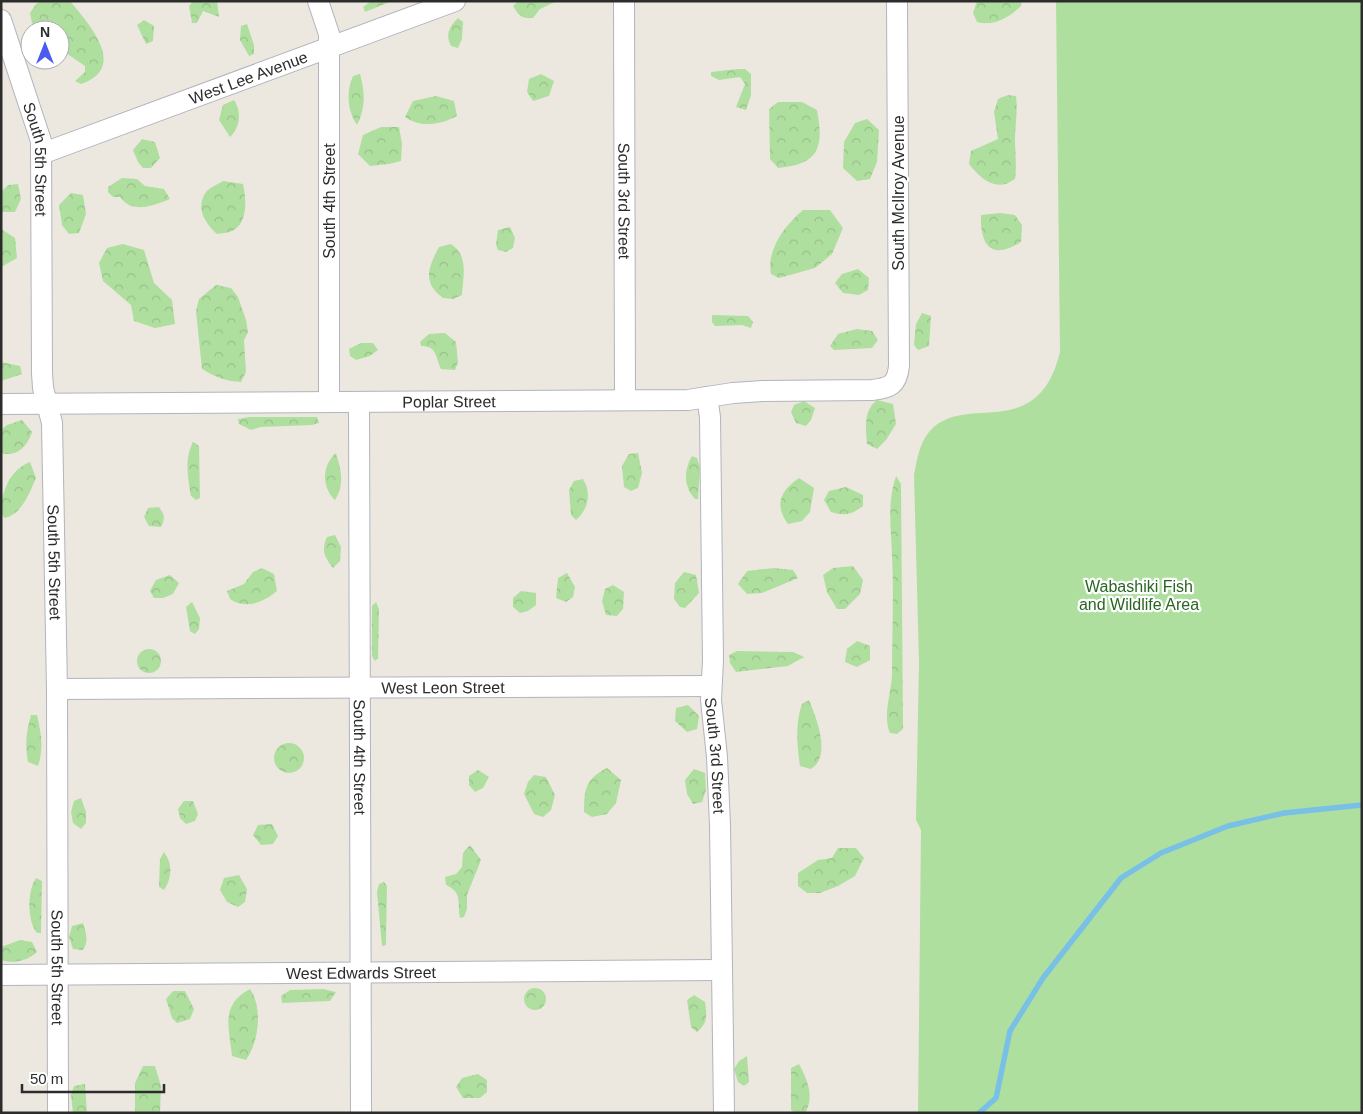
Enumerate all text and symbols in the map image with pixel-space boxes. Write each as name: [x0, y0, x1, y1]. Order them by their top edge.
north arrow: [20, 20, 70, 70]
text: N: [40, 24, 50, 40]
street label: West Lee Avenue: [187, 48, 310, 107]
street label: South 5th Street: [20, 100, 49, 217]
street label: South McIlroy Avenue: [890, 115, 907, 271]
street label: South 4th Street: [321, 143, 338, 259]
street label: South 3rd Street: [615, 143, 633, 260]
street label: Poplar Street: [402, 393, 496, 411]
street label: South 5th Street: [45, 504, 64, 621]
park label: Wabashiki Fish and Wildlife Area: [1079, 578, 1199, 613]
street label: West Leon Street: [381, 679, 505, 697]
street label: South 3rd Street: [702, 697, 728, 815]
street label: South 4th Street: [351, 699, 368, 815]
street label: South 5th Street: [49, 909, 66, 1026]
street label: West Edwards Street: [286, 964, 437, 982]
scale bar: [22, 1062, 165, 1094]
text: 50 m: [30, 1070, 63, 1087]

